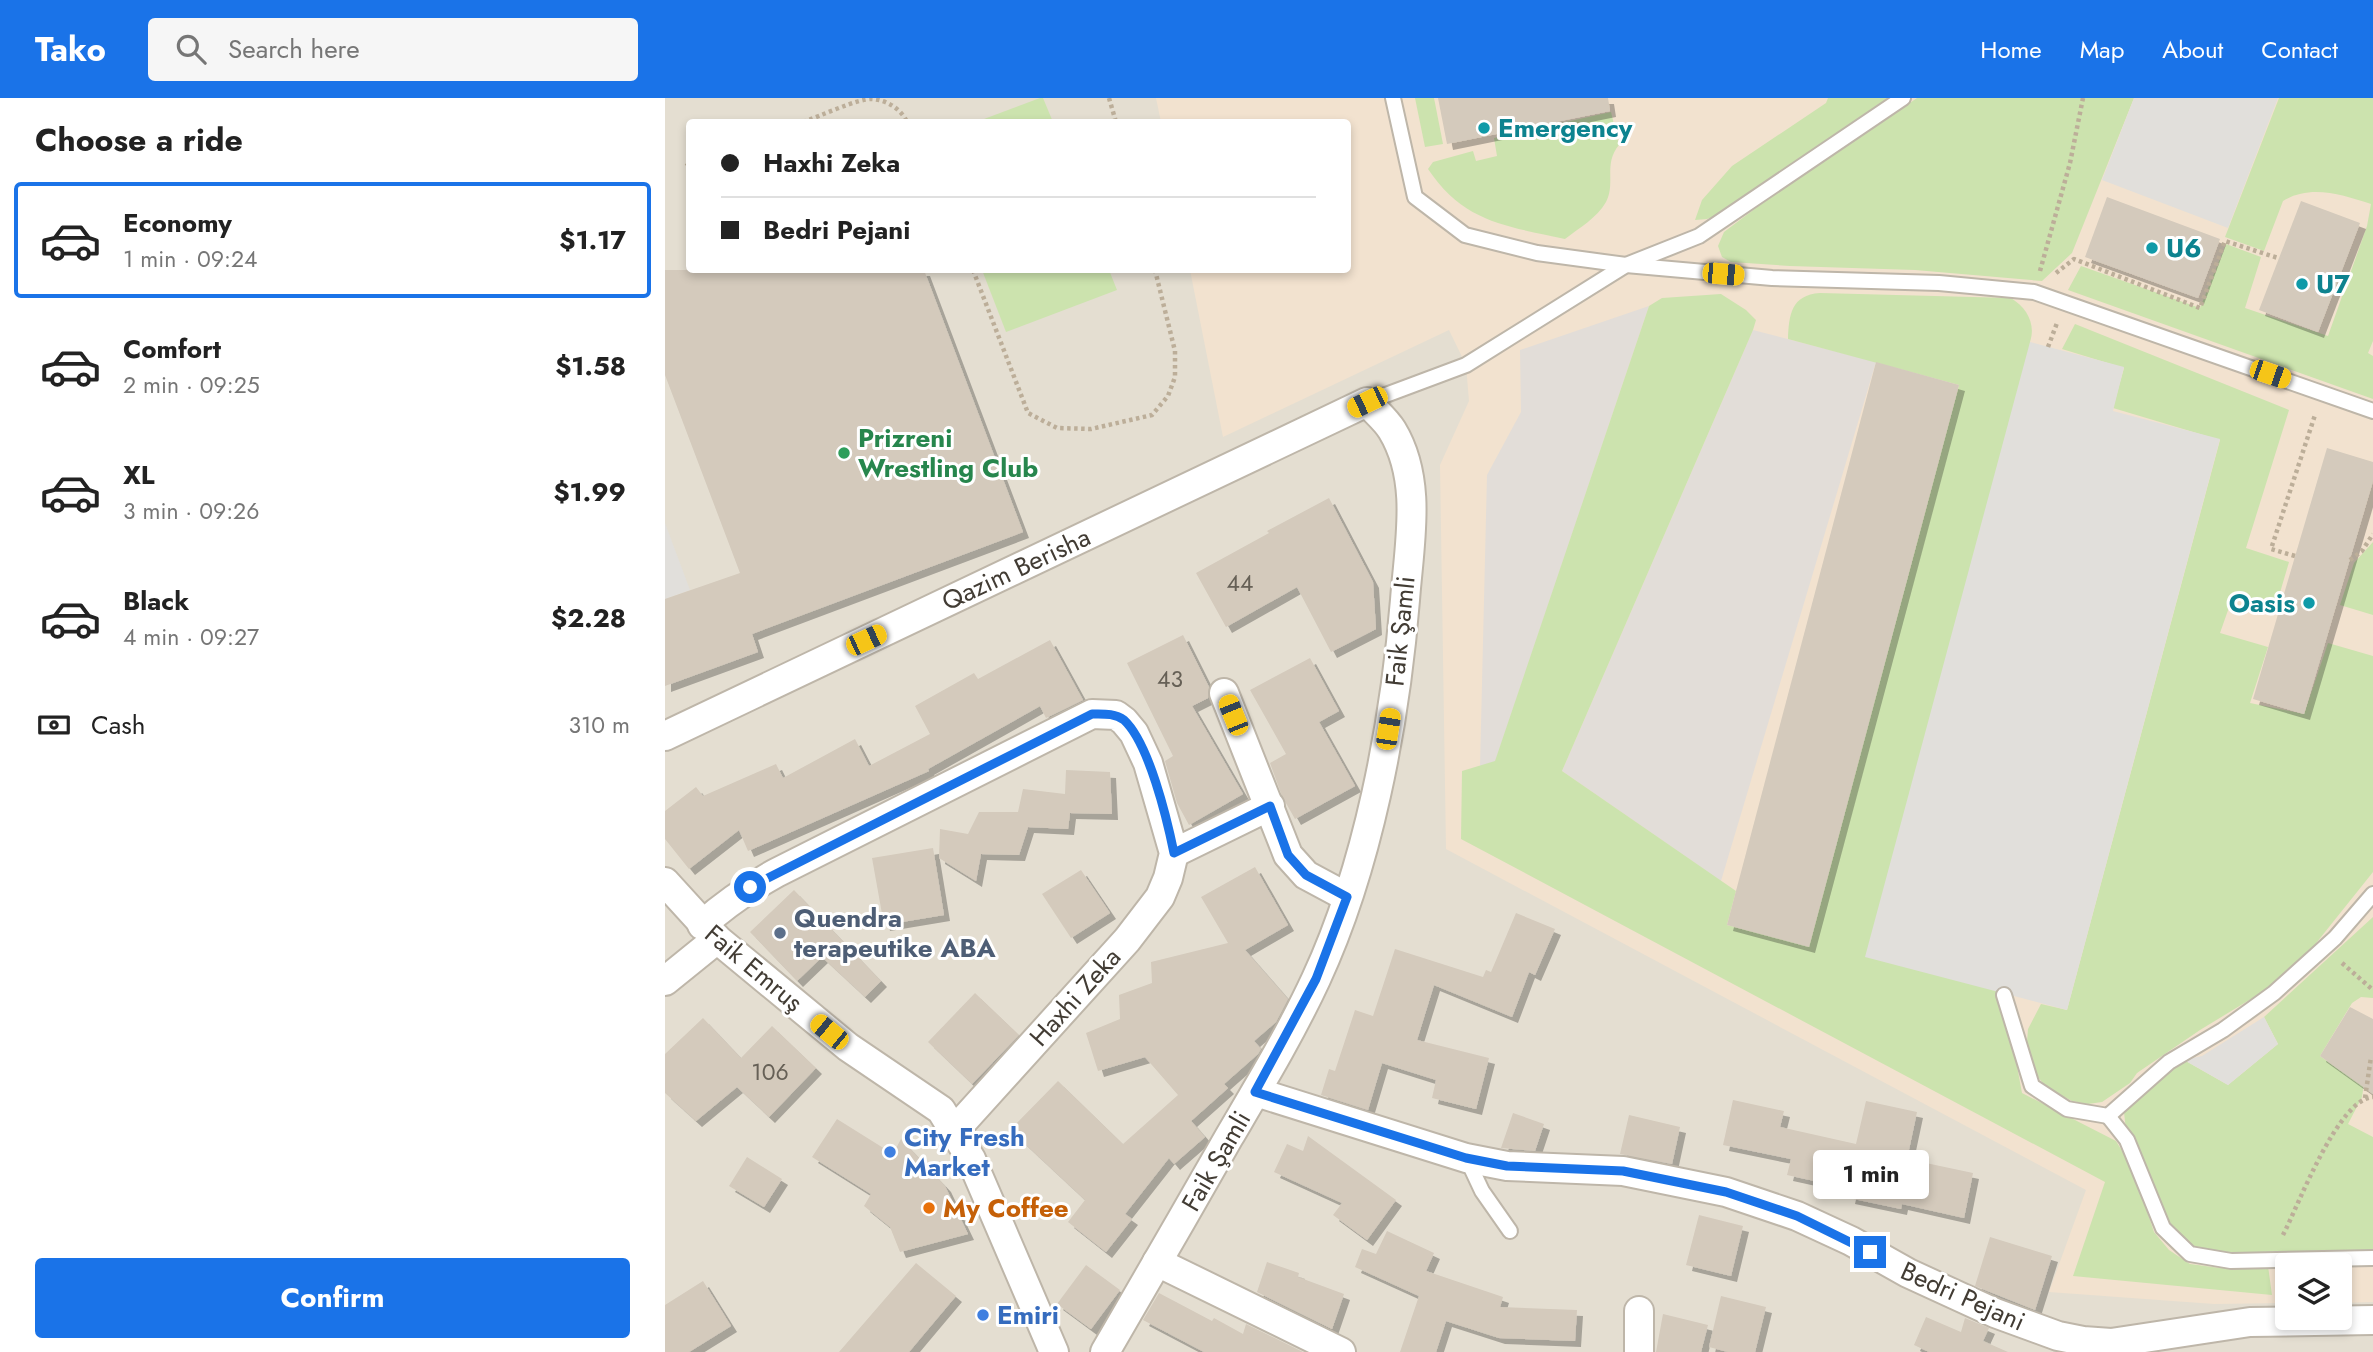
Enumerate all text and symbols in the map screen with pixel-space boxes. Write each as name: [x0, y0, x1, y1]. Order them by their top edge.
search box: [148, 18, 638, 81]
text: Tako: [35, 26, 106, 73]
icon: search: [172, 30, 210, 68]
text: Search here: [228, 30, 360, 68]
text: Home: [1980, 32, 2042, 67]
text: Map: [2080, 32, 2124, 67]
text: About: [2162, 32, 2223, 67]
text: Contact: [2261, 32, 2338, 67]
place label: Emergency: [1498, 109, 1633, 147]
text: Choose a ride: [35, 117, 243, 163]
marker: Emergency: [1476, 120, 1492, 136]
text: Haxhi Zeka: [763, 144, 900, 182]
text: Economy: [123, 204, 232, 242]
icon: car: [39, 209, 102, 272]
text: Bedri Pejani: [763, 211, 910, 249]
text: $1.17: [559, 221, 626, 259]
place label: U6: [2166, 229, 2202, 267]
marker: U6: [2144, 240, 2160, 256]
text: 1 min · 09:24: [123, 242, 257, 276]
car: [1702, 262, 1745, 286]
place label: U7: [2316, 265, 2350, 303]
marker: U7: [2294, 276, 2310, 292]
text: Comfort: [123, 330, 221, 368]
icon: car: [39, 335, 102, 398]
text: $1.58: [555, 347, 626, 385]
car: [2247, 357, 2294, 391]
text: 2 min · 09:25: [123, 368, 260, 402]
car: [1344, 383, 1391, 421]
place label: Prizreni Wrestling Club: [858, 419, 1038, 487]
marker: Prizreni Wrestling Club: [836, 445, 852, 461]
text: XL: [123, 456, 155, 494]
icon: car: [39, 461, 102, 524]
text: $1.99: [553, 473, 626, 511]
text: 3 min · 09:26: [123, 494, 259, 528]
street label: Qazim Berisha: [935, 518, 1097, 620]
house number: 44: [1227, 566, 1253, 600]
street label: Faik Şamli: [1375, 574, 1425, 688]
text: Black: [123, 582, 189, 620]
place label: Oasis: [2229, 584, 2295, 622]
icon: car: [39, 587, 102, 650]
marker: Oasis: [2301, 595, 2317, 611]
text: $2.28: [551, 599, 626, 637]
text: 4 min · 09:27: [123, 620, 259, 654]
car: [843, 622, 890, 658]
house number: 43: [1157, 662, 1183, 696]
car: [1216, 692, 1251, 738]
icon: cash: [35, 706, 73, 744]
text: Cash: [91, 706, 145, 744]
car: [1375, 707, 1402, 751]
text: 310 m: [568, 708, 630, 742]
route start: [734, 871, 766, 903]
place label: Quendra terapeutike ABA: [794, 899, 996, 967]
street label: Faik Emruş: [696, 915, 812, 1021]
marker: Quendra terapeutike ABA: [772, 925, 788, 941]
street label: Haxhi Zeka: [1020, 939, 1130, 1055]
car: [807, 1011, 852, 1053]
house number: 106: [751, 1055, 789, 1089]
street label: Faik Şamli: [1172, 1104, 1260, 1218]
place label: City Fresh Market: [904, 1118, 1025, 1186]
marker: City Fresh Market: [882, 1144, 898, 1160]
callout: 1 min: [1812, 1150, 1928, 1200]
text: 1 min: [1842, 1157, 1900, 1191]
place label: My Coffee: [943, 1189, 1069, 1227]
marker: My Coffee: [921, 1200, 937, 1216]
route end: [1854, 1236, 1886, 1268]
street label: Bedri Pejani: [1895, 1252, 2031, 1340]
map controls: [2275, 1253, 2352, 1330]
button: layers: [2275, 1253, 2352, 1330]
button: Confirm: [35, 1258, 630, 1338]
place label: Emiri: [997, 1296, 1059, 1334]
marker: Emiri: [975, 1307, 991, 1323]

